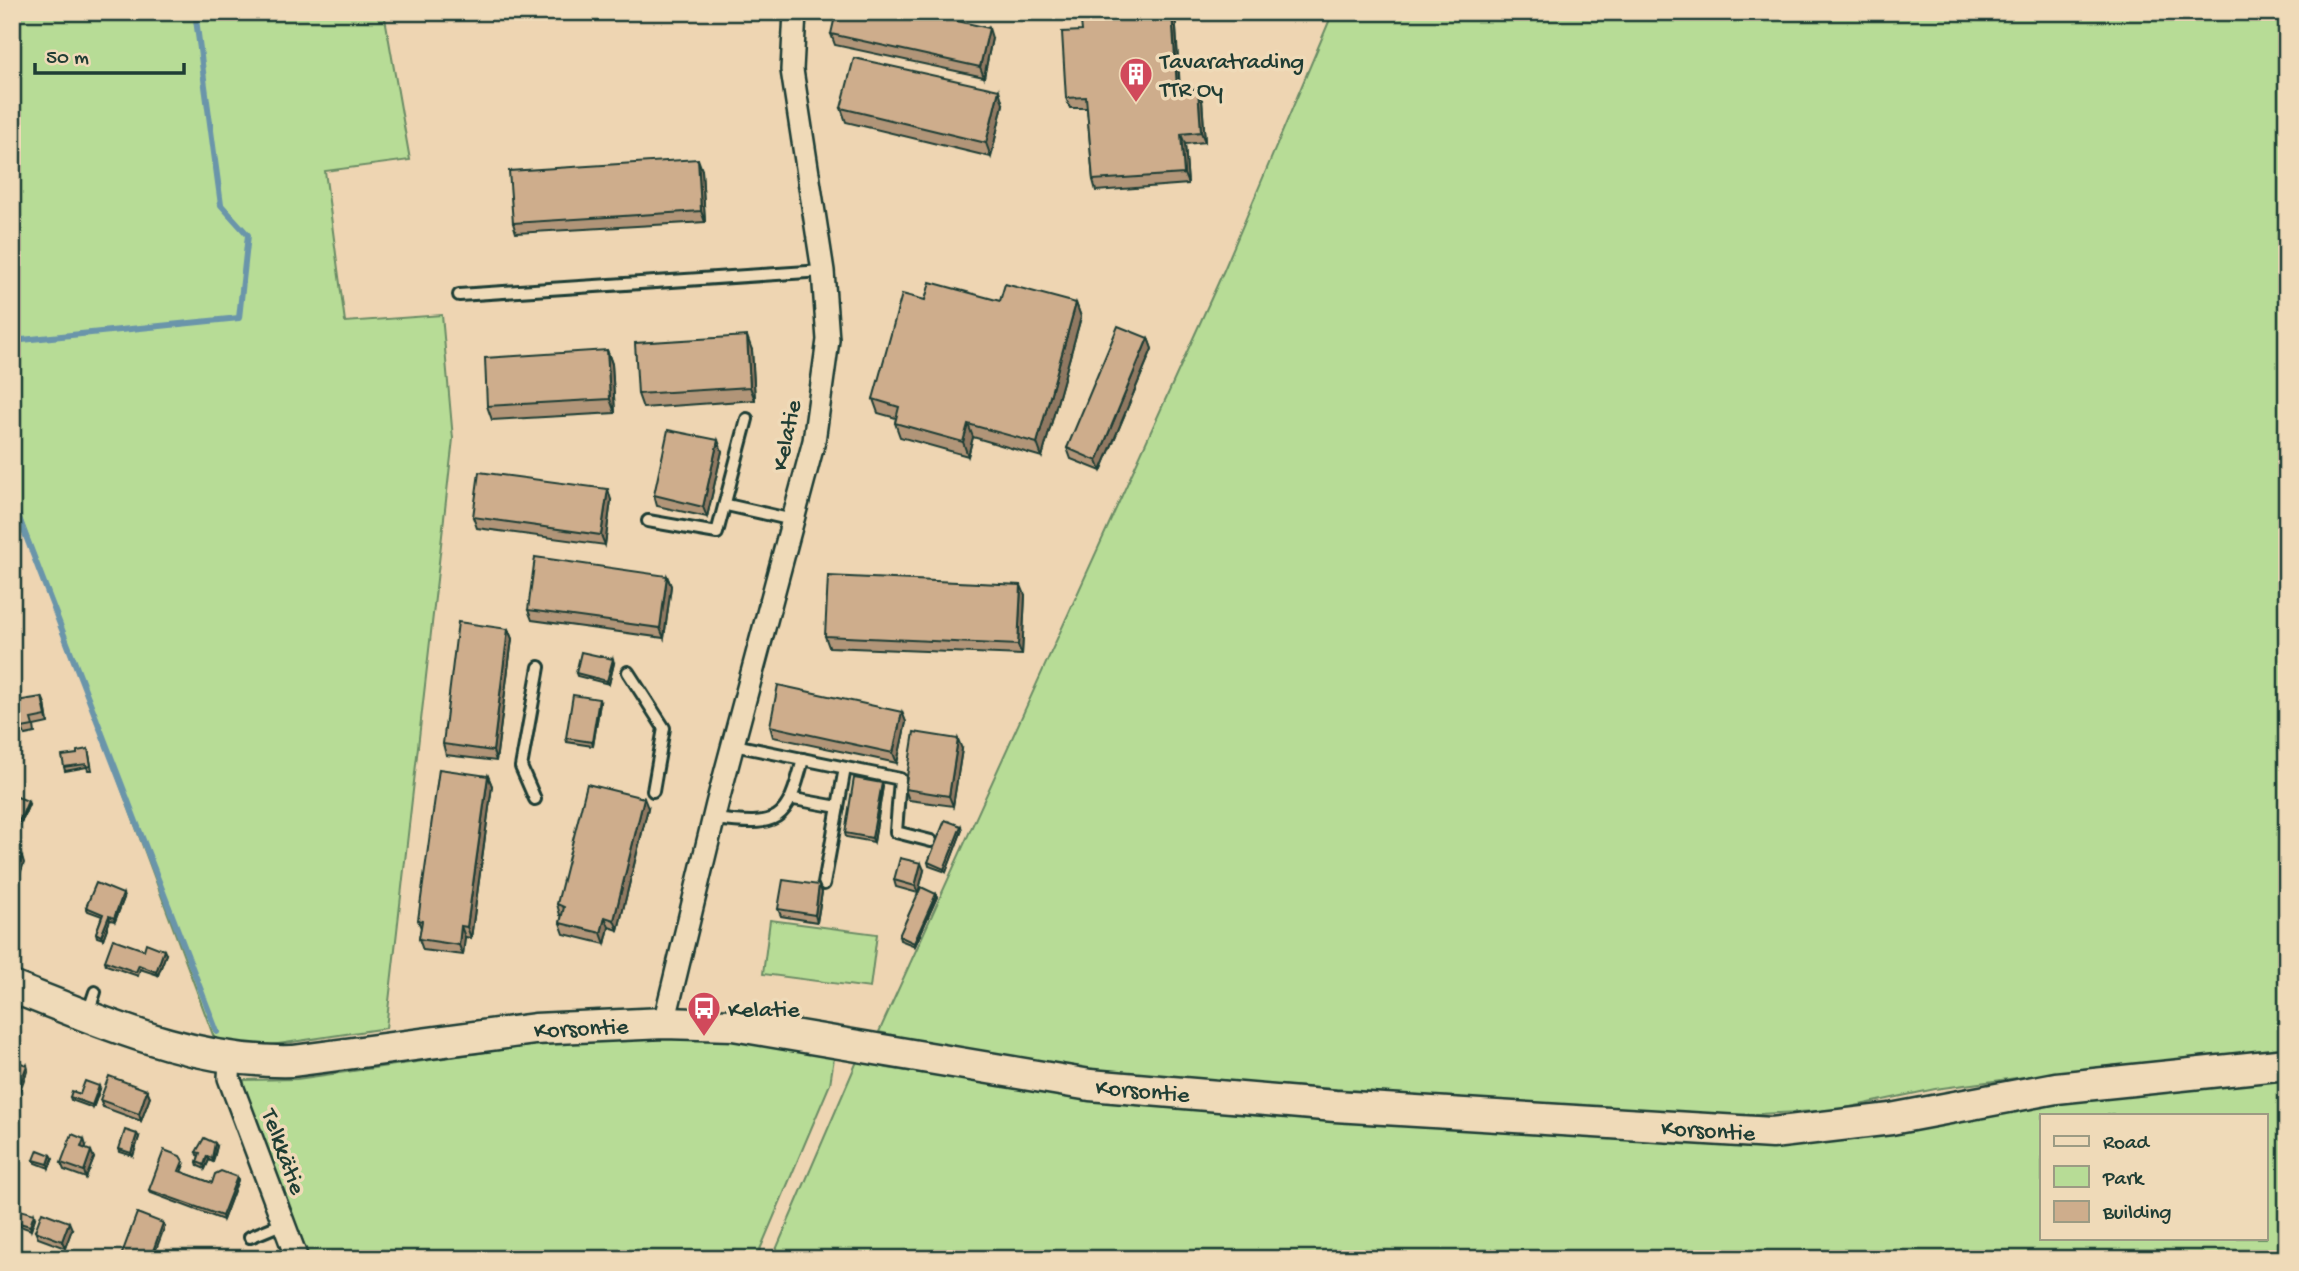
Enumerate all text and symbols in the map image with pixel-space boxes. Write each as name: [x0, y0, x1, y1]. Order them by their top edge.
scale bar: [35, 32, 184, 76]
text: 50 m: [46, 47, 89, 72]
place label: Tavaratrading TTR Oy: [1158, 49, 1304, 106]
building icon: Tavaratrading TTR Oy: [1117, 55, 1155, 104]
street label: Kelatie: [767, 397, 810, 474]
bus stop icon: Kelatie: [685, 989, 723, 1038]
place label: Kelatie: [728, 997, 800, 1026]
street label: Korsontie: [533, 1014, 630, 1047]
street label: Korsontie: [1094, 1075, 1191, 1112]
street label: Telkkätie: [252, 1104, 311, 1200]
legend: [2040, 1114, 2268, 1240]
street label: Korsontie: [1660, 1115, 1757, 1150]
text: Road: [2103, 1132, 2151, 1157]
text: Park: [2102, 1168, 2146, 1193]
text: Building: [2102, 1202, 2172, 1227]

